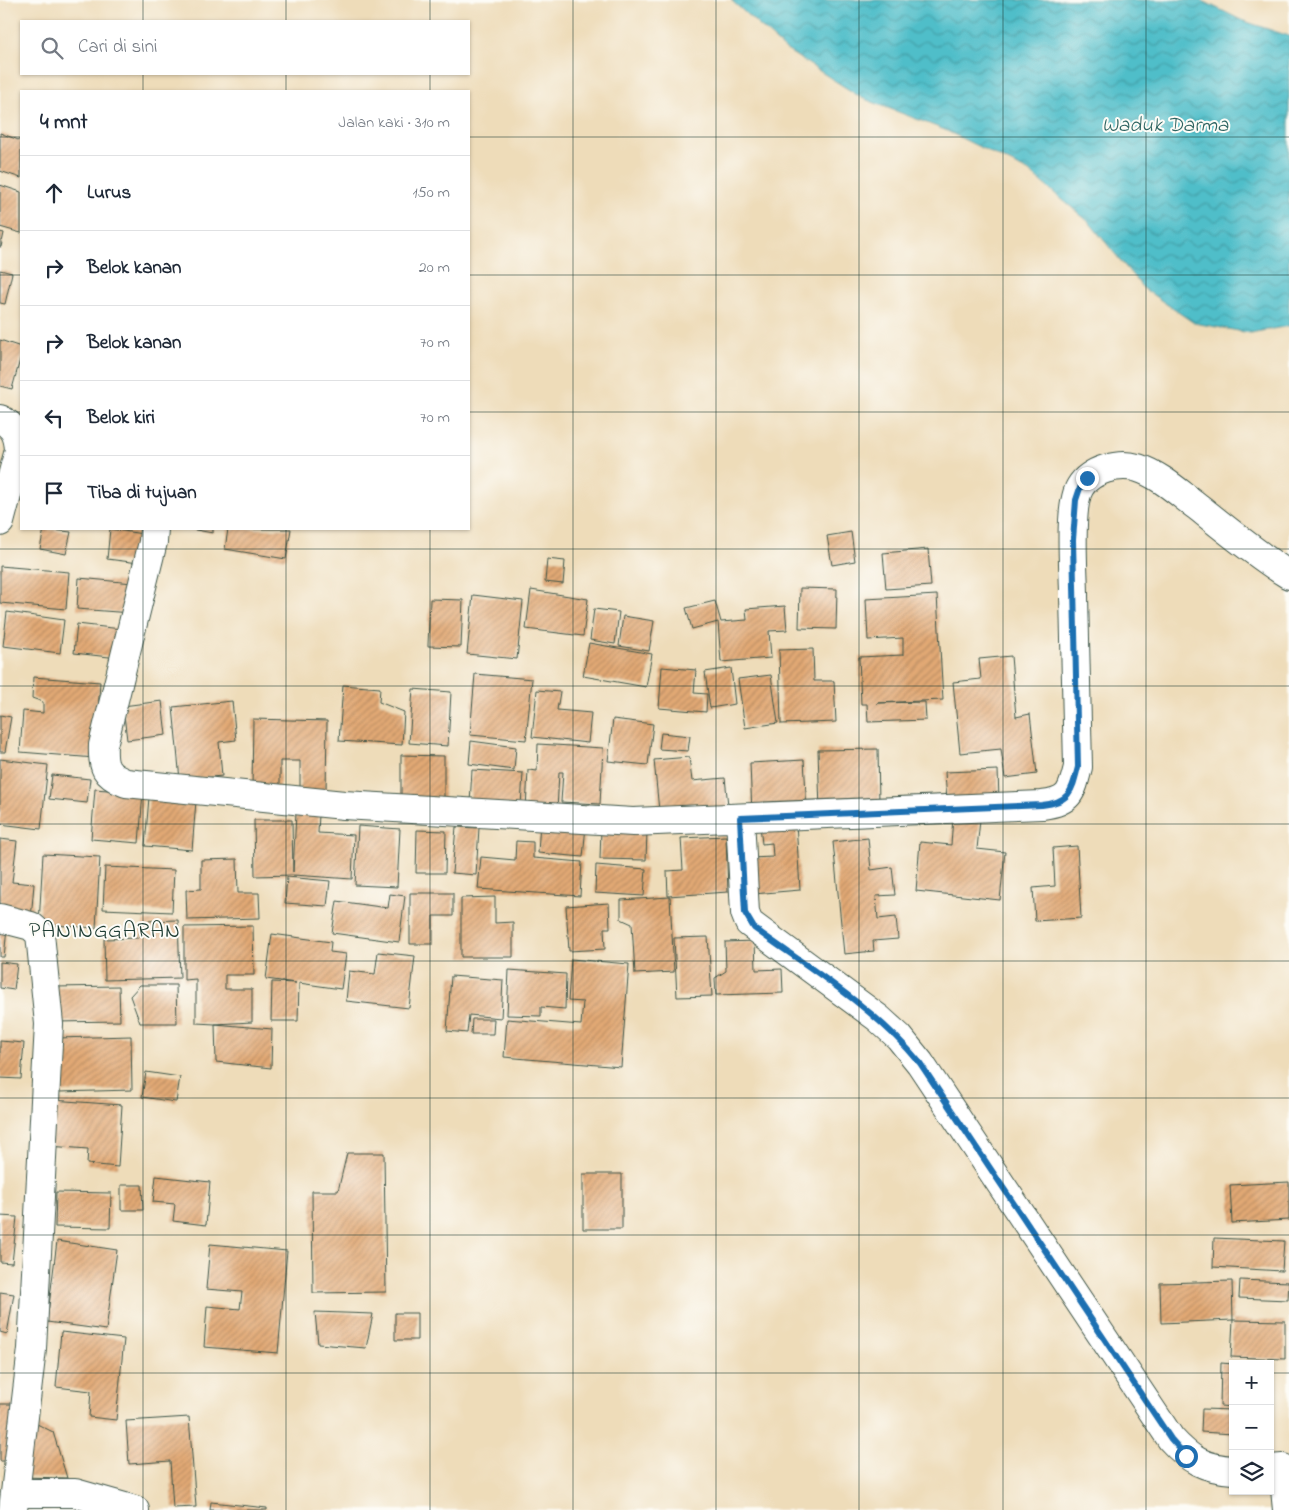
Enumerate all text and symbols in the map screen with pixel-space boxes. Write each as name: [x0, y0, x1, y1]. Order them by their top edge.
search box: [20, 20, 470, 75]
icon: search: [38, 34, 66, 62]
text: Cari di sini: [78, 34, 157, 61]
text: 4 mnt: [40, 108, 88, 138]
text: Jalan kaki · 310 m: [338, 111, 450, 135]
water label: Waduk Darma: [1102, 111, 1229, 141]
icon: ahead: [40, 179, 68, 207]
text: Lurus: [87, 180, 131, 207]
text: 150 m: [412, 181, 450, 205]
icon: right: [40, 254, 68, 282]
text: Belok kanan: [87, 255, 181, 282]
text: 20 m: [419, 256, 450, 280]
icon: right: [40, 329, 68, 357]
text: Belok kanan: [87, 330, 181, 357]
text: 70 m: [420, 331, 450, 355]
icon: left: [40, 404, 68, 432]
text: Belok kiri: [87, 405, 155, 432]
text: 70 m: [420, 406, 450, 430]
route end: [1076, 467, 1099, 490]
icon: arrive: [40, 479, 68, 507]
text: Tiba di tujuan: [87, 480, 197, 507]
district label: PANINGGARAN: [29, 916, 181, 948]
map controls: [1229, 1360, 1274, 1495]
button: +: [1229, 1360, 1274, 1405]
button: −: [1229, 1405, 1274, 1450]
route start: [1175, 1445, 1198, 1468]
button: layers: [1229, 1450, 1274, 1495]

